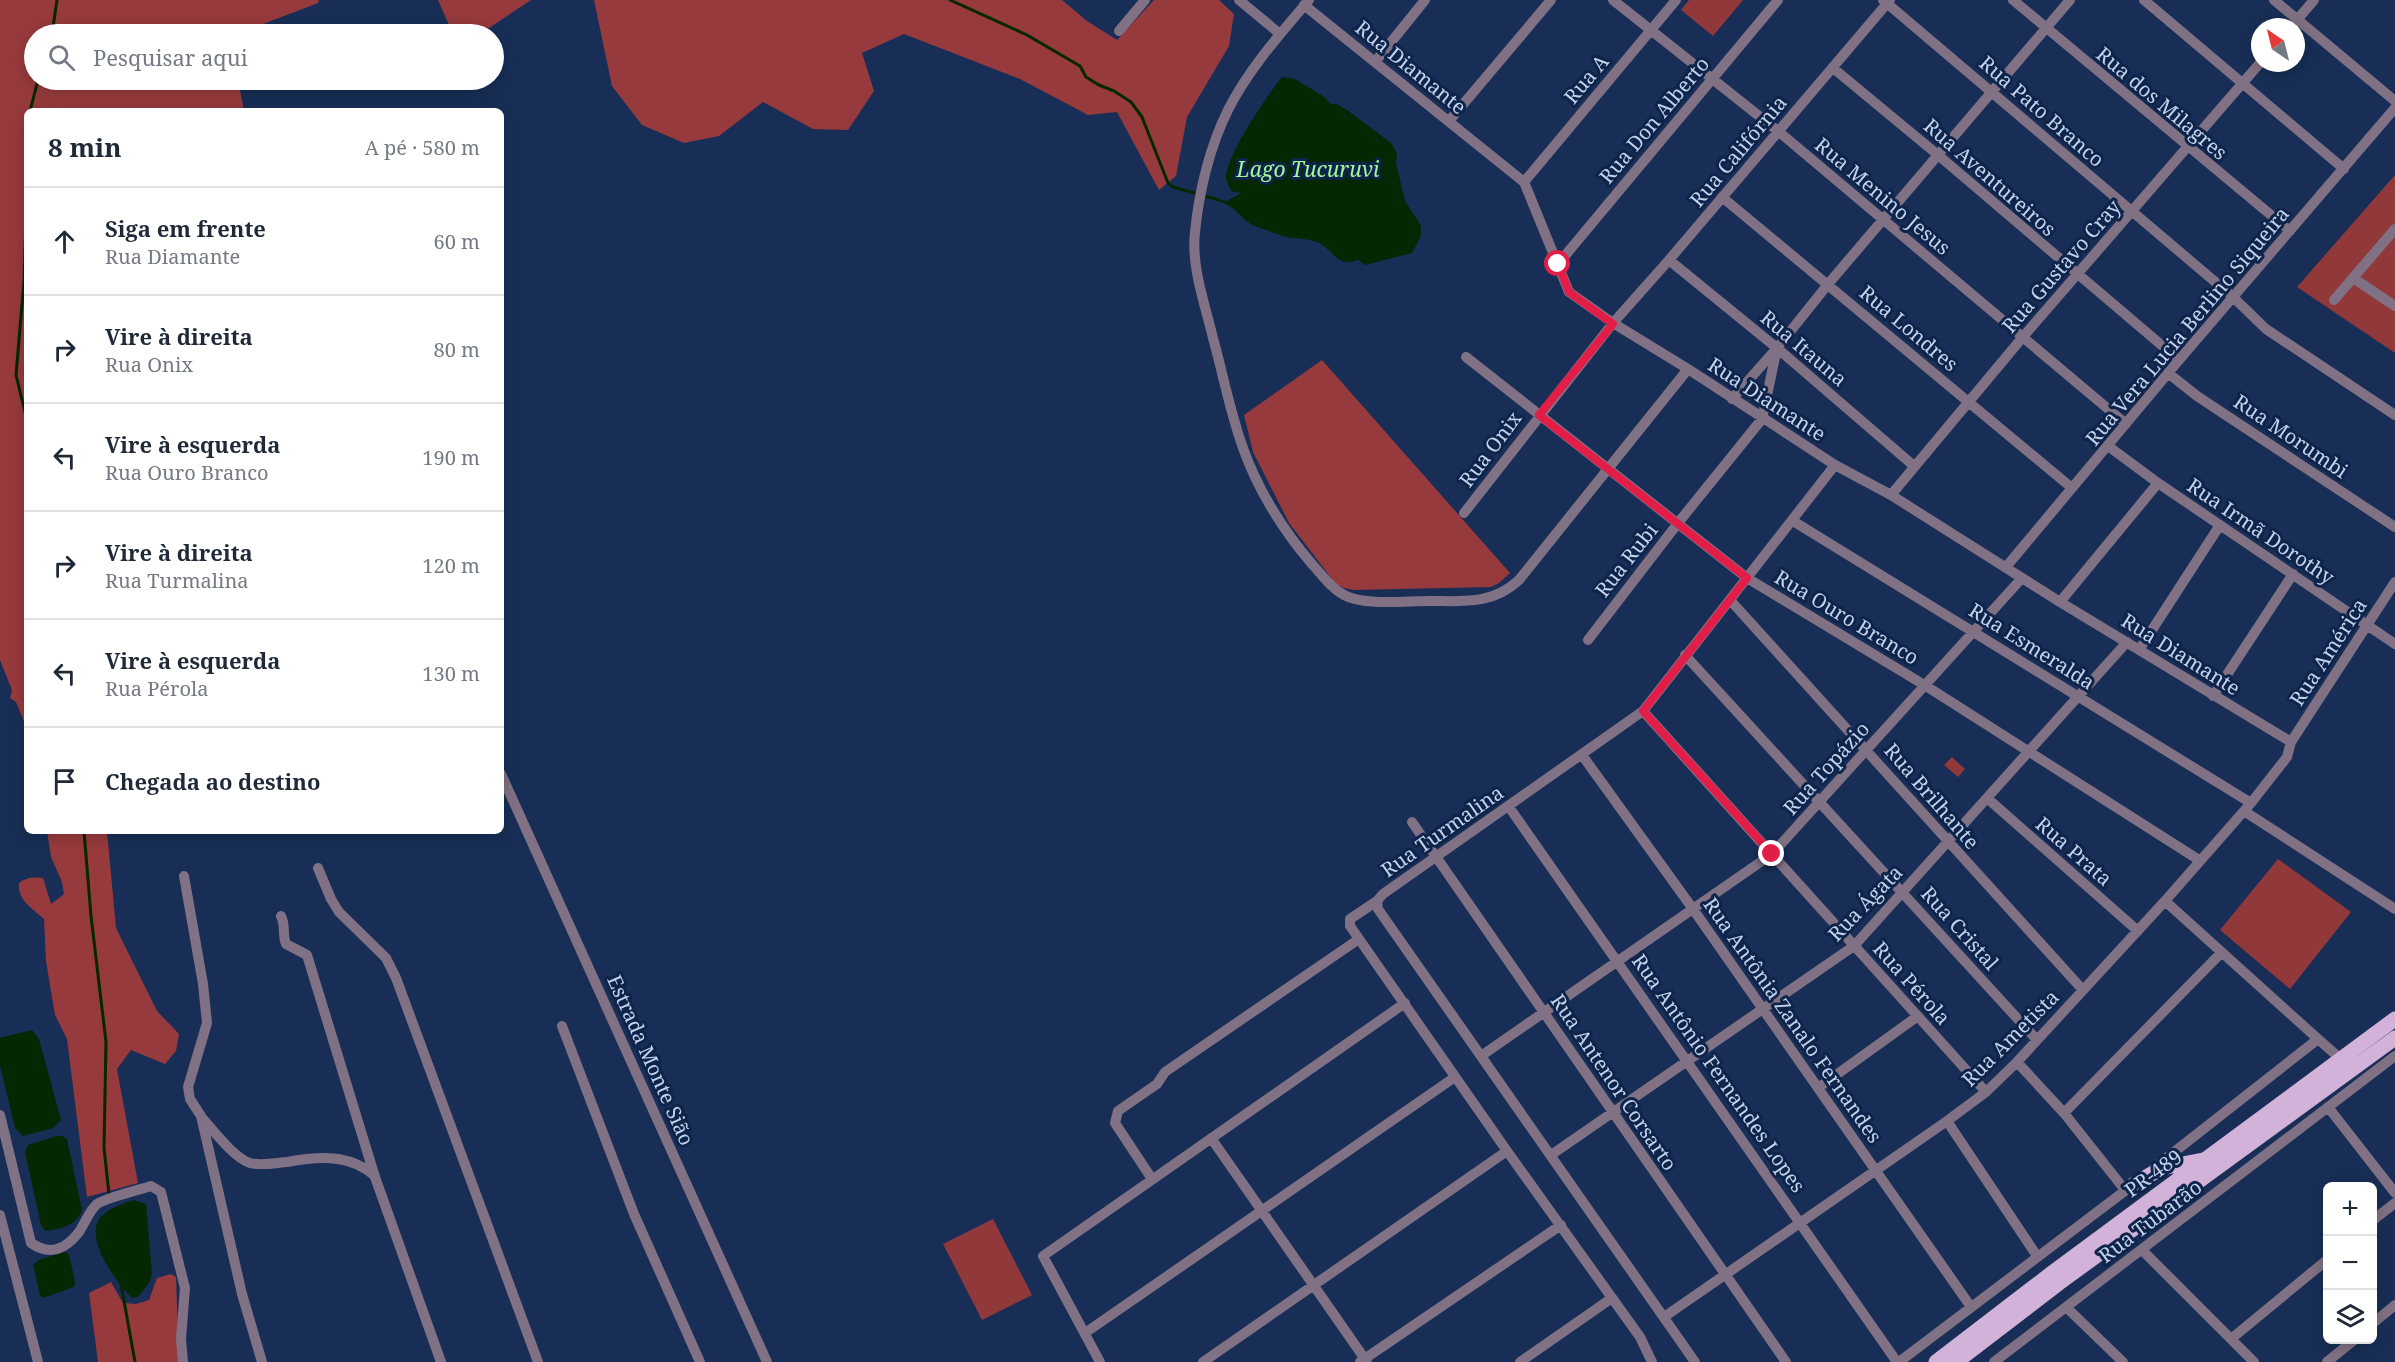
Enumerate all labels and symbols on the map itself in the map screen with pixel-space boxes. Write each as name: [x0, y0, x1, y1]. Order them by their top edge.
street label: Rua Diamante: [1350, 14, 1472, 120]
north arrow: [2251, 18, 2305, 72]
street label: Rua dos Milagres: [2091, 40, 2233, 166]
street label: Rua A: [1558, 48, 1615, 109]
street label: Rua Pato Branco: [1974, 49, 2110, 173]
street label: Rua Don Alberto: [1593, 51, 1715, 189]
street label: Rua Califórnia: [1684, 90, 1792, 212]
street label: Rua Aventureiros: [1918, 112, 2062, 242]
street label: Rua Menino Jesus: [1809, 131, 1957, 261]
water label: Lago Tucuruvi: [1236, 155, 1380, 183]
street label: Rua Gustavo Cray: [1996, 193, 2127, 338]
street label: Rua Vera Lucia Berlino Siqueira: [2079, 201, 2295, 451]
route start: [1544, 250, 1570, 276]
street label: Rua Londres: [1854, 279, 1964, 377]
street label: Rua Itauna: [1755, 304, 1853, 392]
street label: Rua Diamante: [1703, 351, 1831, 447]
street label: Rua Morumbi: [2229, 388, 2354, 485]
street label: Rua Onix: [1453, 405, 1528, 492]
street label: Rua Irmã Dorothy: [2182, 472, 2340, 591]
street label: Rua Rubi: [1589, 517, 1664, 603]
street label: Rua Ouro Branco: [1770, 563, 1924, 671]
street label: Rua América: [2283, 593, 2373, 711]
street label: Rua Esmeralda: [1964, 597, 2100, 695]
street label: Rua Diamante: [2116, 607, 2246, 701]
street label: Rua Topázio: [1777, 716, 1875, 820]
street label: Rua Brilhante: [1879, 737, 1985, 855]
street label: Rua Turmalina: [1375, 779, 1509, 883]
street label: Rua Prata: [2030, 810, 2118, 892]
route end: [1758, 840, 1784, 866]
street label: Rua Ágata: [1822, 859, 1908, 947]
street label: Rua Cristal: [1915, 880, 2005, 976]
street label: Rua Antônia Zanalo Fernandes: [1698, 892, 1888, 1148]
street label: Rua Pérola: [1867, 936, 1957, 1030]
street label: Rua Antônio Fernandes Lopes: [1626, 948, 1812, 1198]
street label: Estrada Monte Sião: [601, 971, 701, 1149]
street label: Rua Ametista: [1956, 984, 2064, 1092]
street label: Rua Antenor Corsarto: [1545, 988, 1683, 1176]
street label: PR-489: [2119, 1143, 2187, 1203]
street label: Rua Tubarão: [2093, 1173, 2207, 1269]

